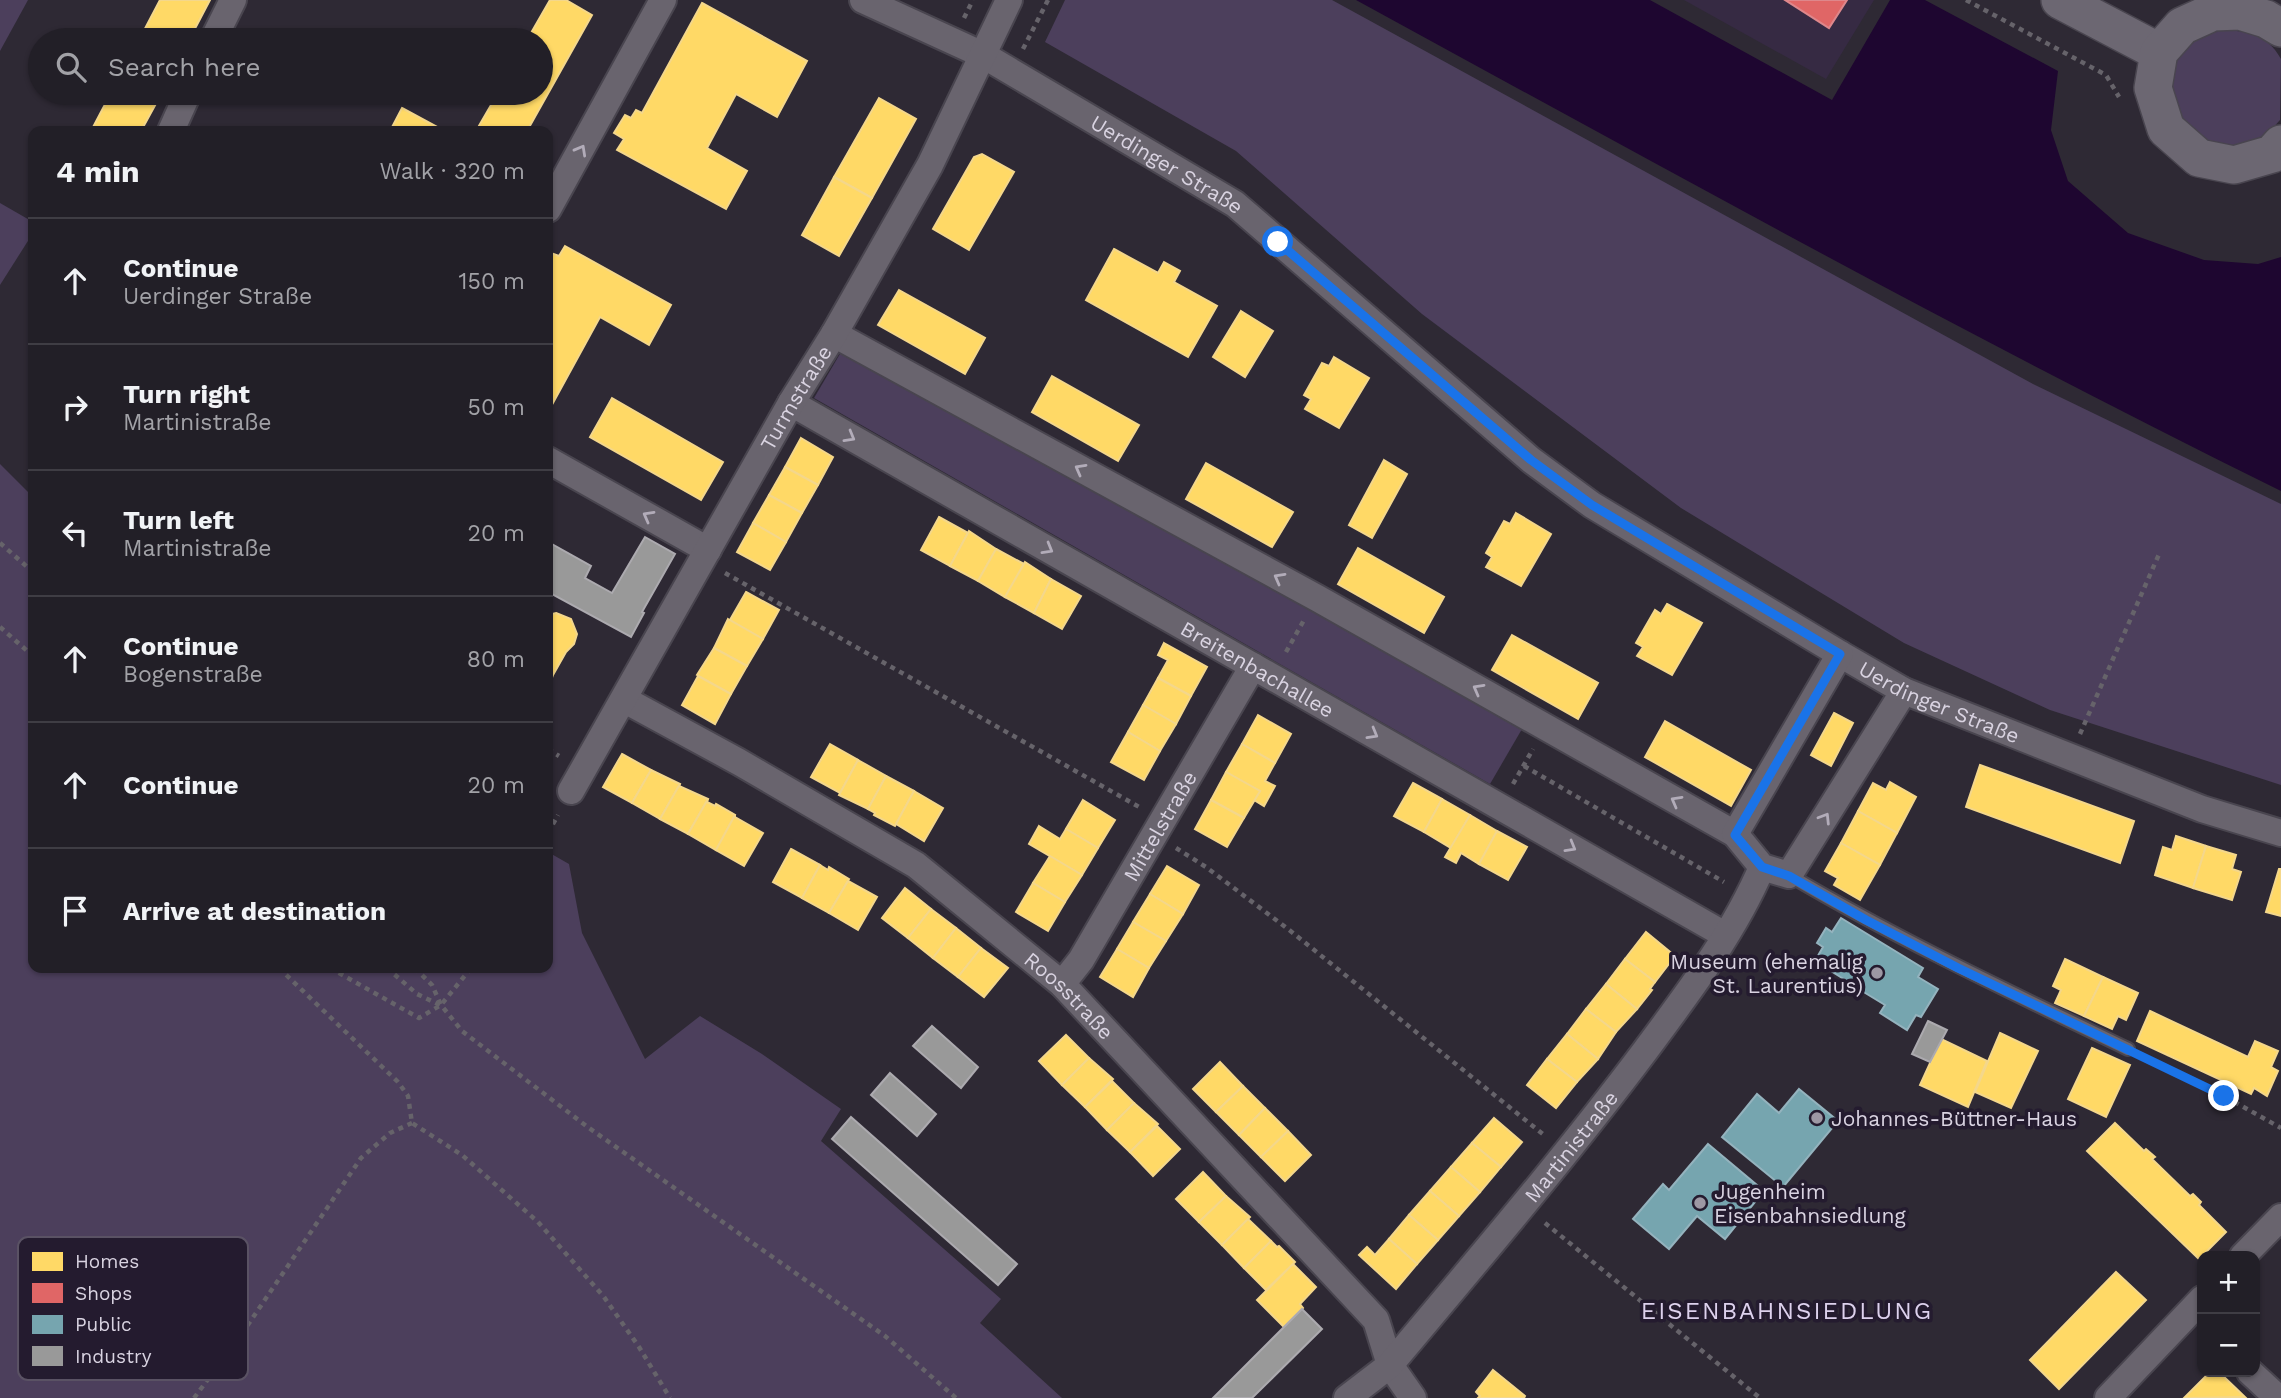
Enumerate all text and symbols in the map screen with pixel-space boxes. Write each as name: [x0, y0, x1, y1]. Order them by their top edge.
search box: [28, 28, 553, 105]
icon: search: [52, 48, 90, 86]
text: Search here: [108, 52, 260, 82]
street label: Uerdinger Straße: [1086, 109, 1249, 219]
one-way arrow: [573, 144, 586, 157]
text: 4 min: [56, 154, 140, 189]
text: Walk · 320 m: [379, 158, 525, 185]
route start: [1262, 226, 1293, 257]
text: Continue: [123, 253, 239, 283]
icon: ahead: [56, 262, 94, 300]
text: 150 m: [459, 268, 525, 295]
text: Uerdinger Straße: [123, 283, 312, 310]
street label: Turmstraße: [754, 340, 837, 454]
text: Turn right: [123, 379, 250, 409]
icon: right: [56, 388, 94, 426]
text: 50 m: [468, 394, 525, 421]
text: Martinistraße: [123, 409, 272, 436]
one-way arrow: [843, 429, 855, 442]
one-way arrow: [1075, 464, 1087, 477]
text: Turn left: [123, 505, 234, 535]
one-way arrow: [643, 511, 655, 524]
icon: left: [56, 514, 94, 552]
text: 20 m: [468, 520, 525, 547]
text: Martinistraße: [123, 535, 272, 562]
one-way arrow: [1040, 541, 1053, 554]
one-way arrow: [1274, 573, 1287, 586]
street label: Breitenbachallee: [1177, 615, 1339, 722]
text: Continue: [123, 631, 239, 661]
icon: ahead: [56, 640, 94, 678]
text: 80 m: [467, 646, 525, 673]
street label: Uerdinger Straße: [1855, 655, 2023, 748]
text: Bogenstraße: [123, 661, 263, 688]
one-way arrow: [1472, 684, 1485, 697]
one-way arrow: [1366, 726, 1379, 739]
icon: ahead: [56, 766, 94, 804]
street label: Mittelstraße: [1117, 766, 1201, 886]
text: Continue: [123, 770, 239, 800]
text: 20 m: [468, 772, 525, 799]
one-way arrow: [1671, 796, 1683, 809]
one-way arrow: [1817, 812, 1830, 825]
one-way arrow: [1563, 839, 1576, 852]
icon: arrive: [56, 892, 94, 930]
text: Arrive at destination: [123, 896, 386, 926]
street label: Roosstraße: [1020, 946, 1119, 1044]
place label: Museum (ehemalig St. Laurentius): [1670, 949, 1864, 998]
marker: Museum (ehemalig St. Laurentius): [1869, 965, 1885, 981]
route end: [2208, 1080, 2239, 1111]
street label: Martinistraße: [1519, 1085, 1623, 1207]
place label: Johannes-Büttner-Haus: [1831, 1106, 2077, 1131]
marker: Johannes-Büttner-Haus: [1809, 1110, 1825, 1126]
place label: Jugenheim Eisenbahnsiedlung: [1714, 1179, 1907, 1228]
marker: Jugenheim Eisenbahnsiedlung: [1692, 1195, 1708, 1211]
legend: [18, 1237, 248, 1380]
text: Homes: [75, 1250, 139, 1273]
map controls: [2197, 1251, 2260, 1377]
button: +: [2197, 1251, 2260, 1314]
text: Shops: [75, 1282, 132, 1305]
district label: EISENBAHNSIEDLUNG: [1641, 1297, 1933, 1325]
text: Public: [75, 1313, 132, 1336]
button: −: [2197, 1314, 2260, 1377]
text: Industry: [75, 1345, 152, 1368]

